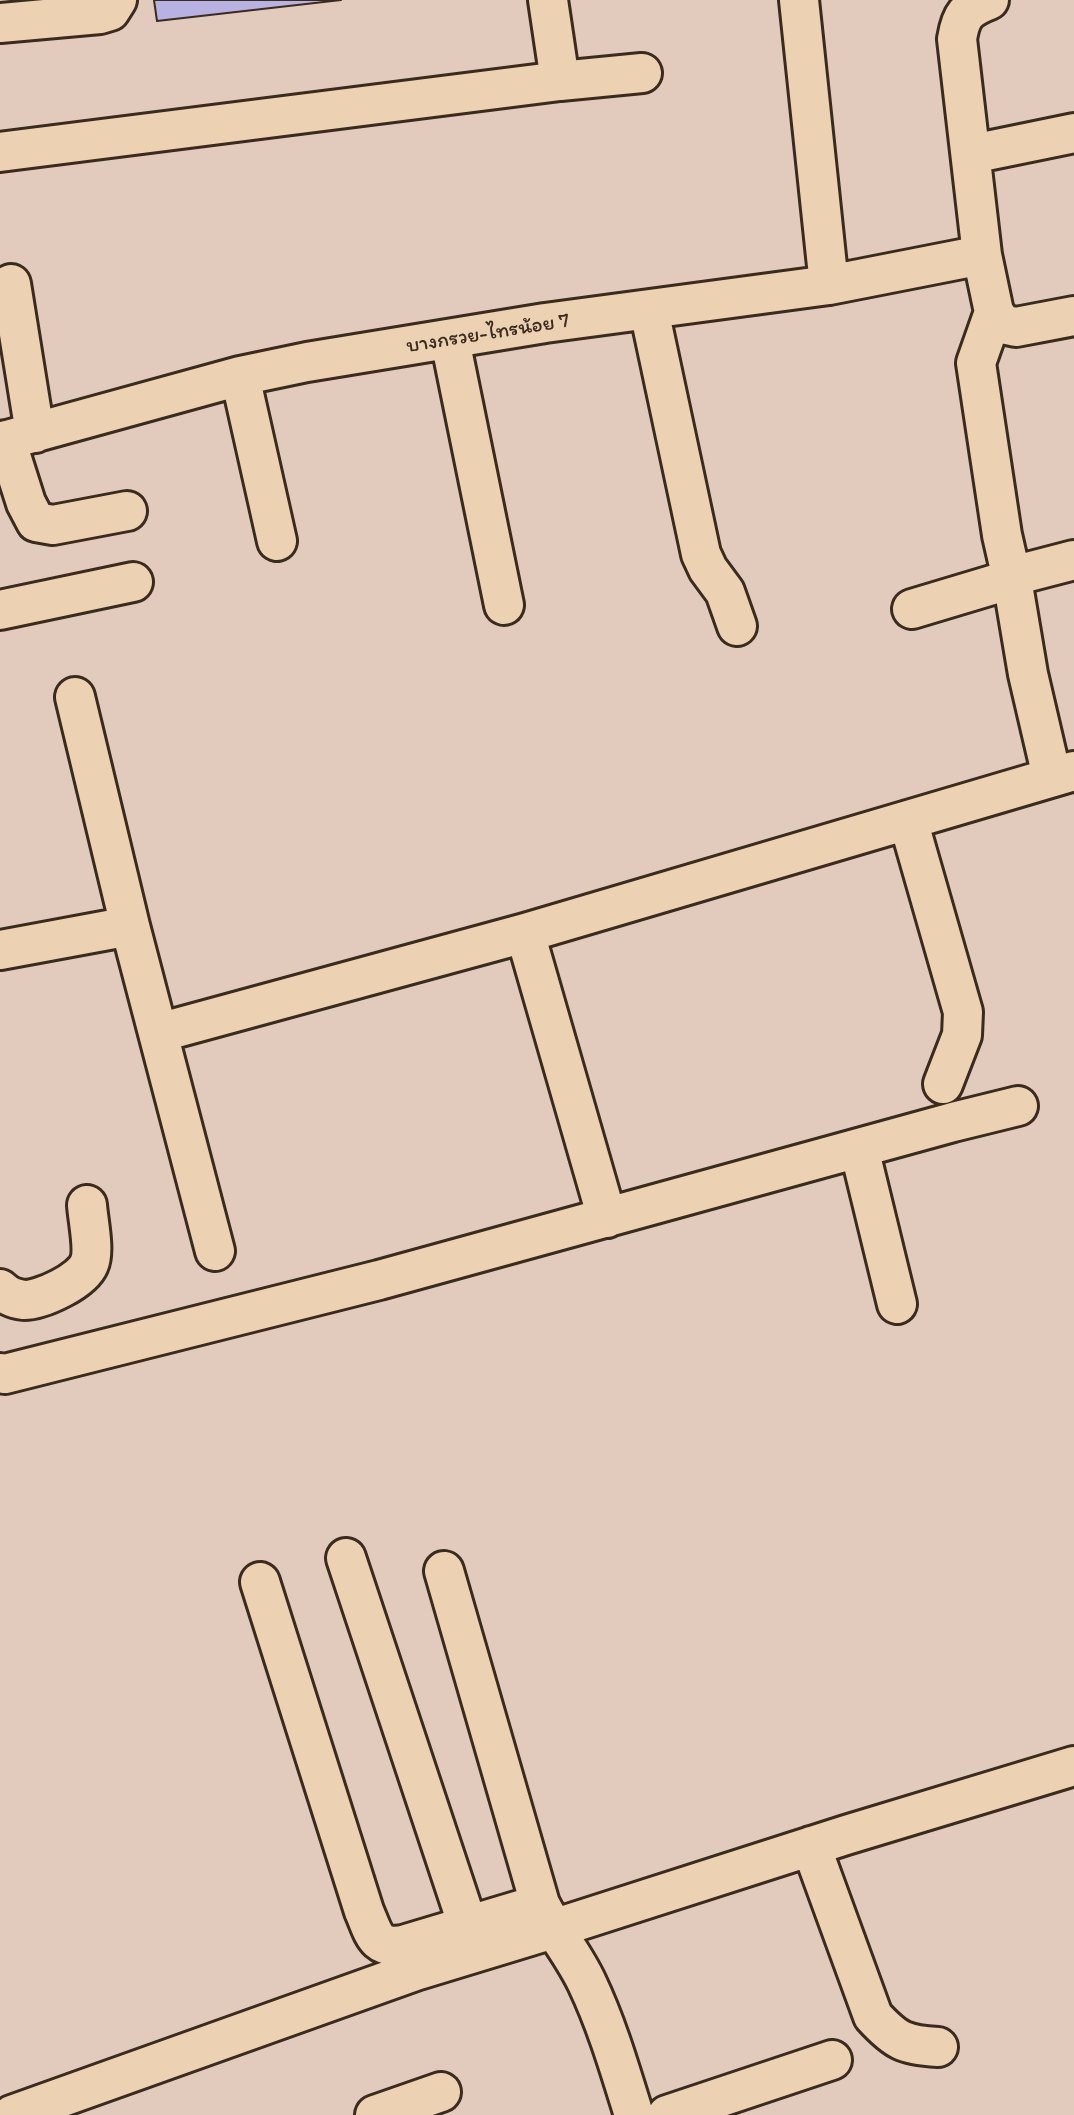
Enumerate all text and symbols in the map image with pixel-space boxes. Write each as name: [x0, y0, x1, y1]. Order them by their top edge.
street label: บางกรวย-ไทรน้อย 7: [405, 309, 571, 359]

